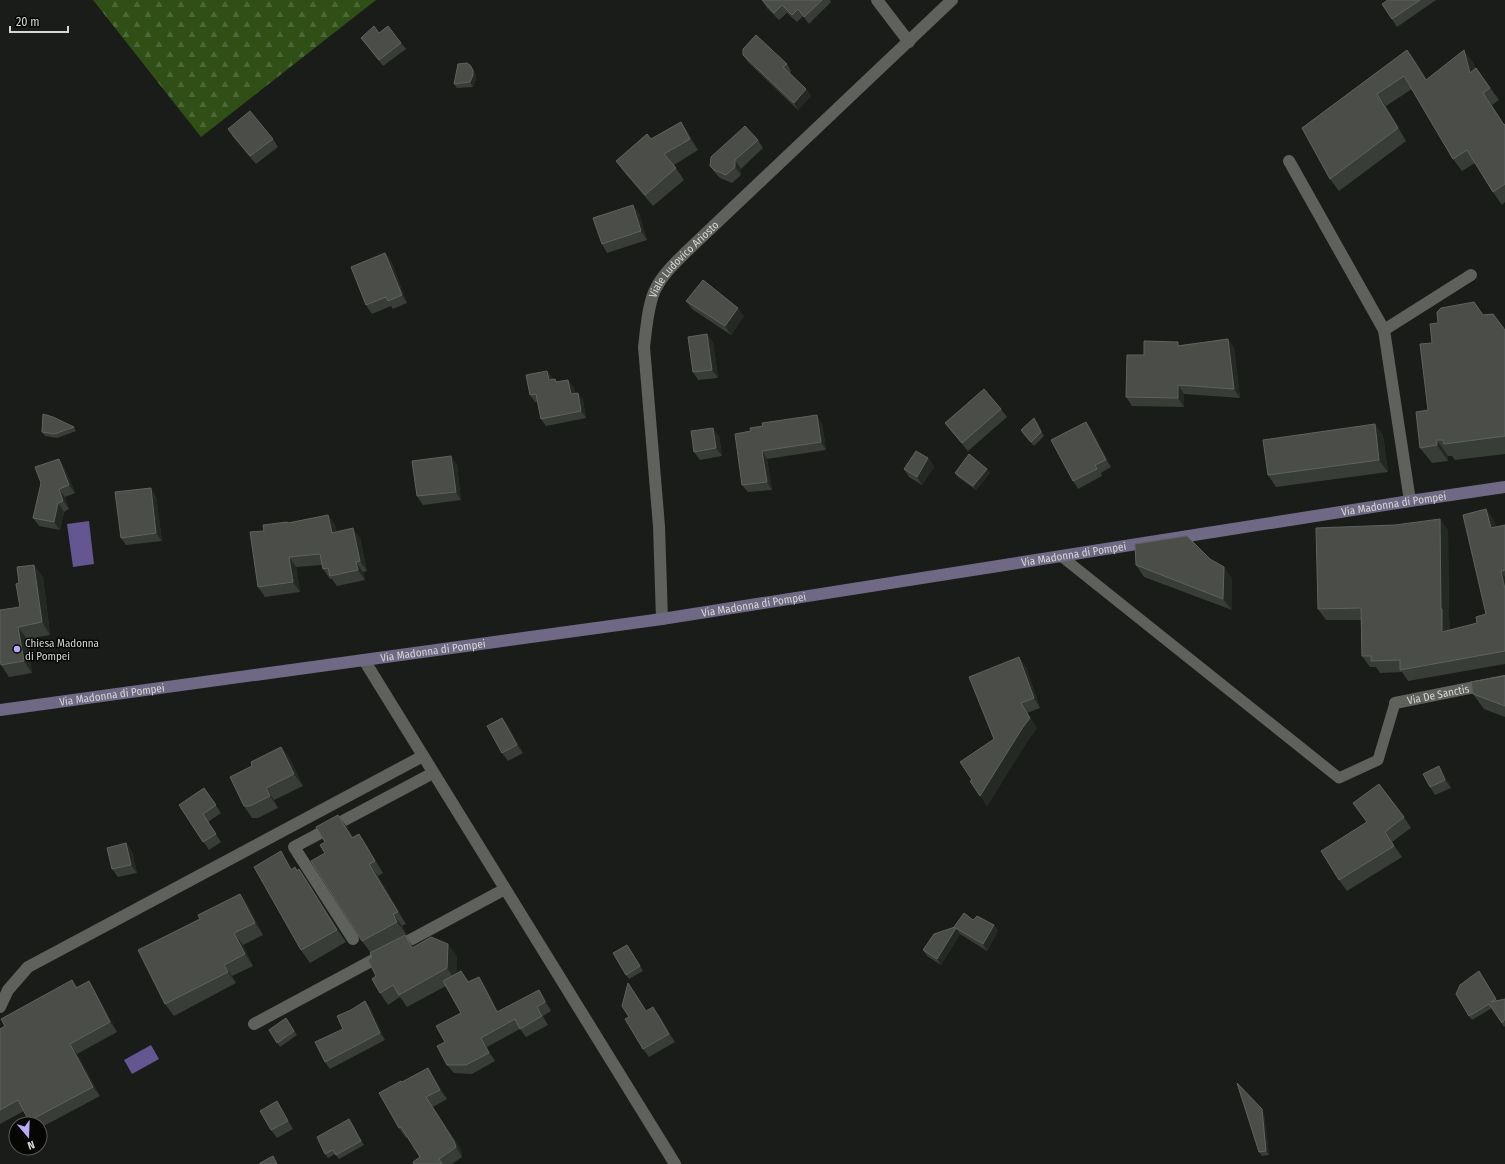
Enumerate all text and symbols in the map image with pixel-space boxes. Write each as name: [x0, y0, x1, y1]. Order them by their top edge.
scale bar: [10, 8, 68, 34]
text: 20 m: [16, 15, 40, 29]
street label: Viale Ludovico Ariosto: [646, 218, 722, 300]
street label: Via Madonna di Pompei: [1340, 490, 1447, 519]
street label: Via Madonna di Pompei: [1020, 540, 1127, 569]
street label: Via Madonna di Pompei: [700, 590, 807, 620]
place label: Chiesa Madonna di Pompei: [25, 637, 99, 663]
street label: Via Madonna di Pompei: [380, 637, 487, 665]
marker: Chiesa Madonna di Pompei: [12, 644, 22, 654]
street label: Via Madonna di Pompei: [59, 681, 166, 709]
street label: Via De Sanctis: [1406, 682, 1471, 707]
north arrow: [8, 1116, 48, 1156]
text: N: [26, 1138, 36, 1152]

